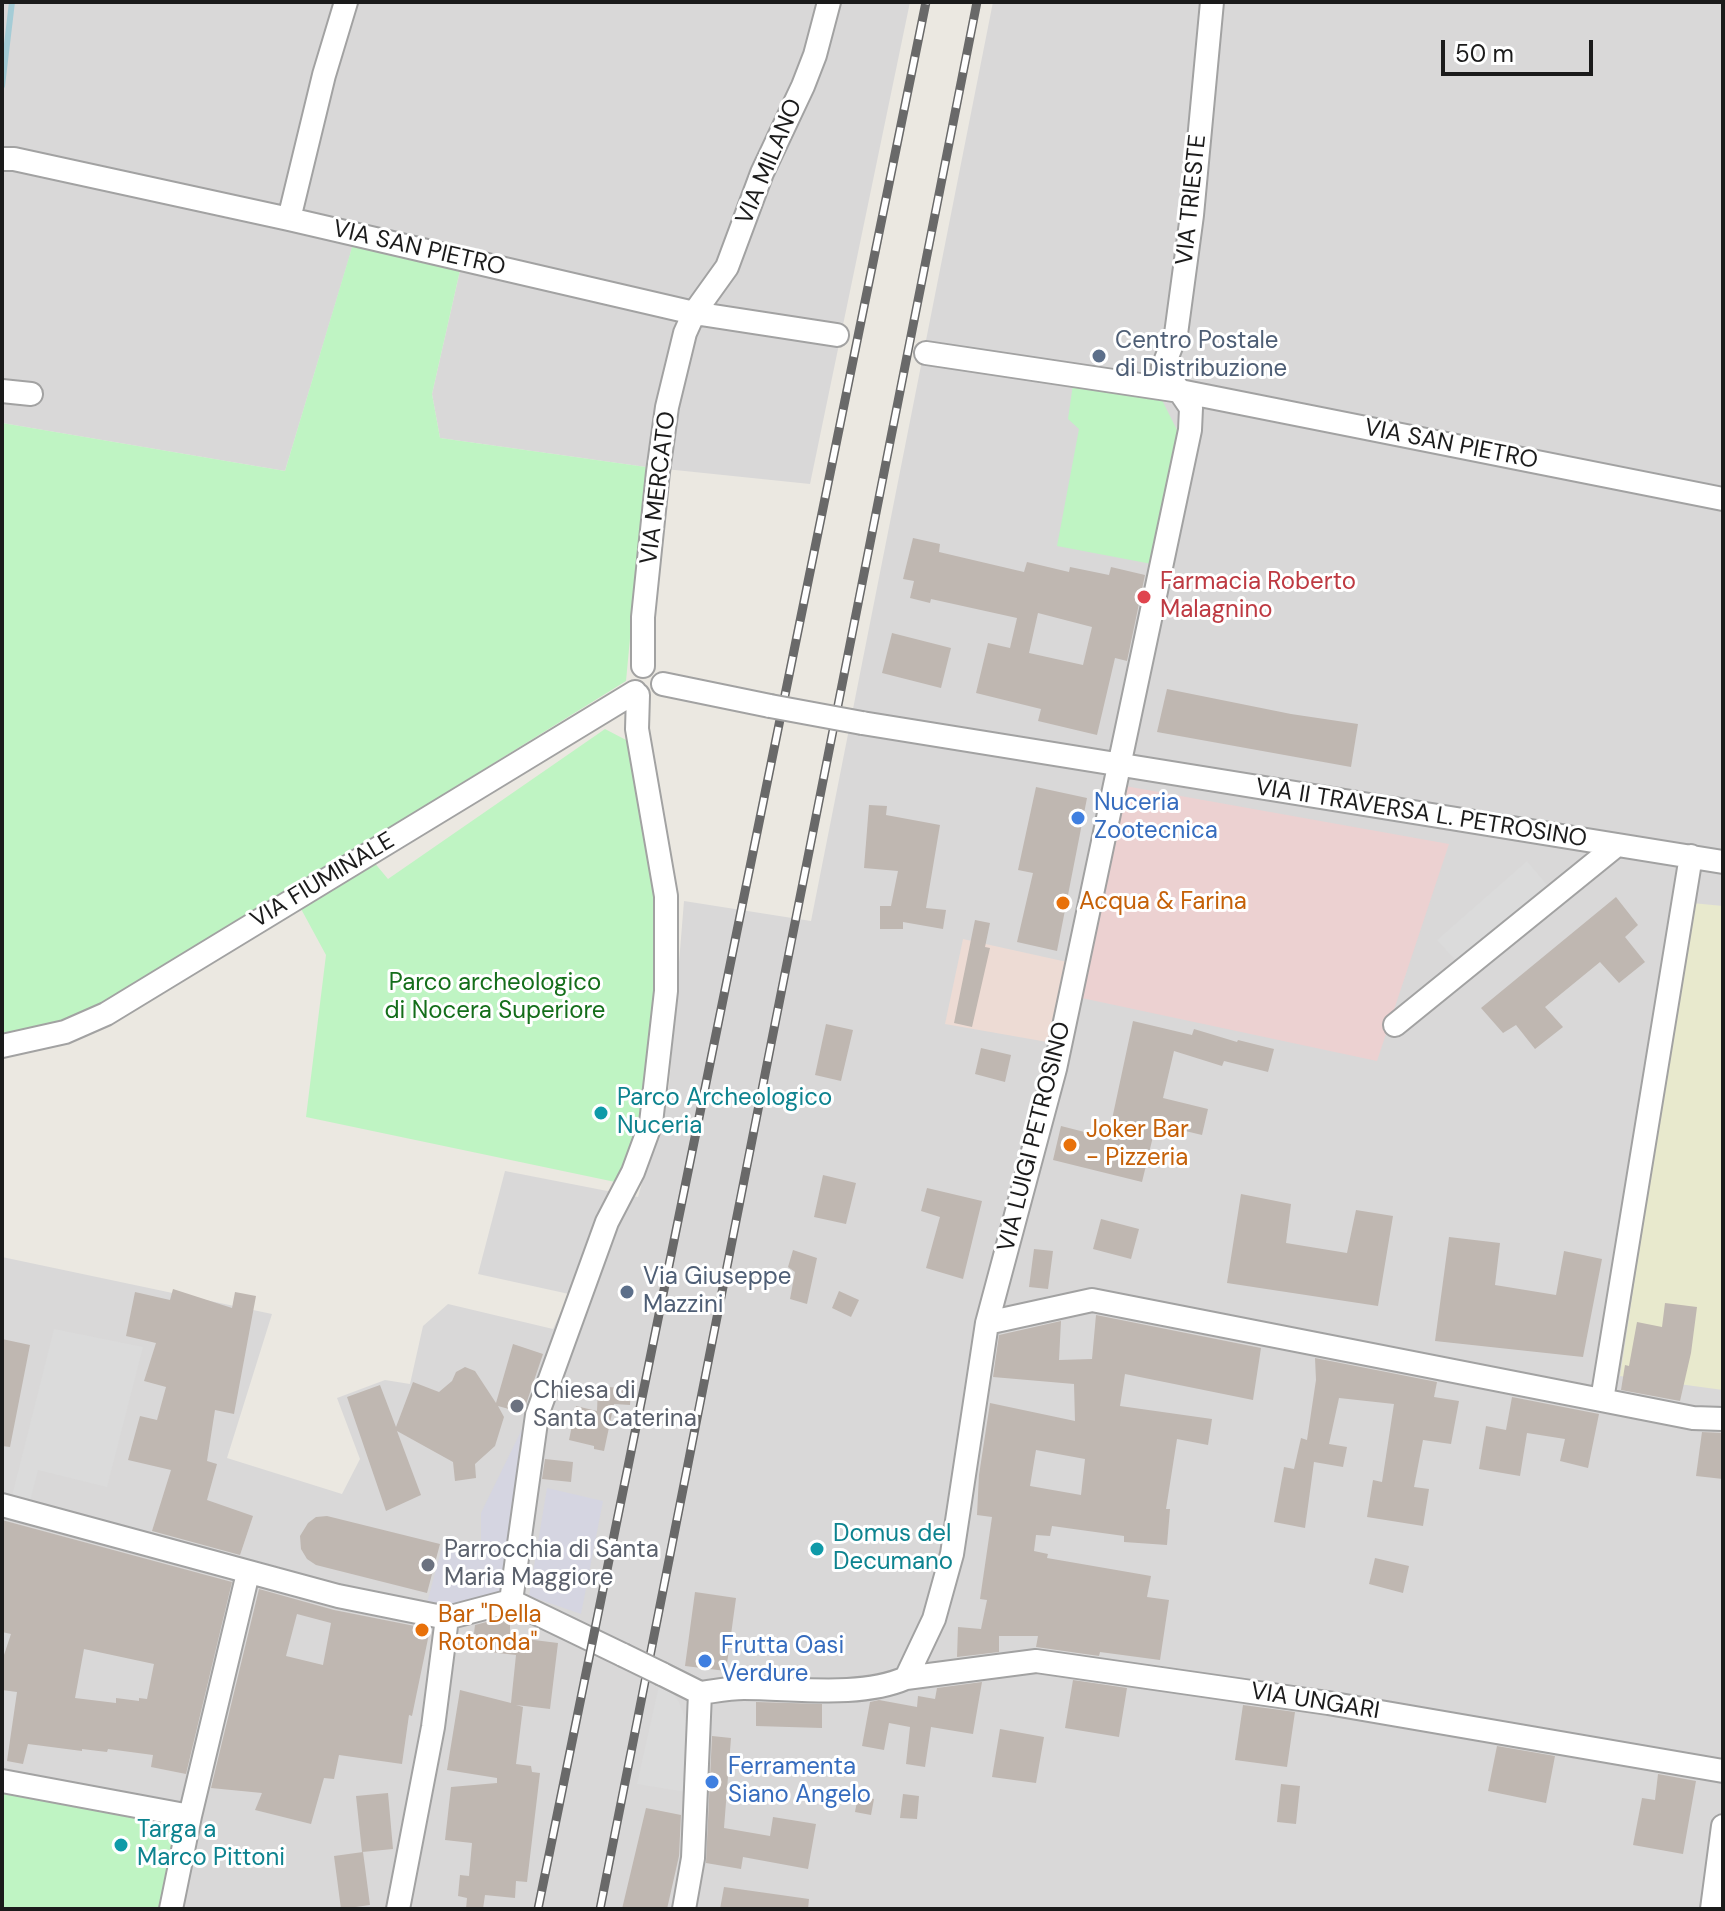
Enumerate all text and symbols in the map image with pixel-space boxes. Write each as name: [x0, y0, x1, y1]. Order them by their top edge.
scale bar: [1445, 24, 1597, 74]
text: 50 m: [1455, 38, 1514, 69]
street label: VIA MILANO: [731, 95, 809, 229]
street label: VIA TRIESTE: [1171, 133, 1213, 267]
street label: VIA SAN PIETRO: [330, 215, 508, 283]
place label: Centro Postale di Distribuzione: [1115, 328, 1287, 384]
marker: Centro Postale di Distribuzione: [1090, 347, 1108, 365]
street label: VIA MERCATO: [635, 410, 683, 566]
street label: VIA SAN PIETRO: [1362, 414, 1540, 476]
place label: Farmacia Roberto Malagnino: [1160, 569, 1356, 625]
marker: Farmacia Roberto Malagnino: [1135, 588, 1153, 606]
street label: VIA II TRAVERSA L. PETROSINO: [1253, 774, 1589, 854]
place label: Nuceria Zootecnica: [1094, 790, 1218, 846]
marker: Nuceria Zootecnica: [1069, 809, 1087, 827]
street label: VIA FIUMINALE: [246, 827, 400, 935]
place label: Acqua & Farina: [1079, 889, 1247, 917]
marker: Acqua & Farina: [1054, 894, 1072, 912]
park label: Parco archeologico di Nocera Superiore: [385, 970, 605, 1026]
street label: VIA LUIGI PETROSINO: [992, 1019, 1078, 1255]
place label: Parco Archeologico Nuceria: [617, 1085, 832, 1141]
marker: Parco Archeologico Nuceria: [592, 1104, 610, 1122]
place label: Joker Bar - Pizzeria: [1086, 1117, 1189, 1173]
marker: Joker Bar - Pizzeria: [1061, 1136, 1079, 1154]
place label: Via Giuseppe Mazzini: [643, 1264, 791, 1320]
marker: Via Giuseppe Mazzini: [618, 1283, 636, 1301]
place label: Chiesa di Santa Caterina: [533, 1378, 697, 1434]
marker: Chiesa di Santa Caterina: [508, 1397, 526, 1415]
place label: Domus del Decumano: [833, 1521, 953, 1577]
place label: Parrocchia di Santa Maria Maggiore: [444, 1537, 659, 1593]
marker: Domus del Decumano: [808, 1540, 826, 1558]
marker: Parrocchia di Santa Maria Maggiore: [419, 1556, 437, 1574]
place label: Bar "Della Rotonda": [438, 1602, 542, 1658]
marker: Bar "Della Rotonda": [413, 1621, 431, 1639]
place label: Frutta Oasi Verdure: [721, 1633, 844, 1689]
marker: Frutta Oasi Verdure: [696, 1652, 714, 1670]
street label: VIA UNGARI: [1248, 1678, 1382, 1726]
place label: Ferramenta Siano Angelo: [728, 1754, 871, 1810]
marker: Ferramenta Siano Angelo: [703, 1773, 721, 1791]
place label: Targa a Marco Pittoni: [137, 1817, 285, 1873]
marker: Targa a Marco Pittoni: [112, 1836, 130, 1854]

